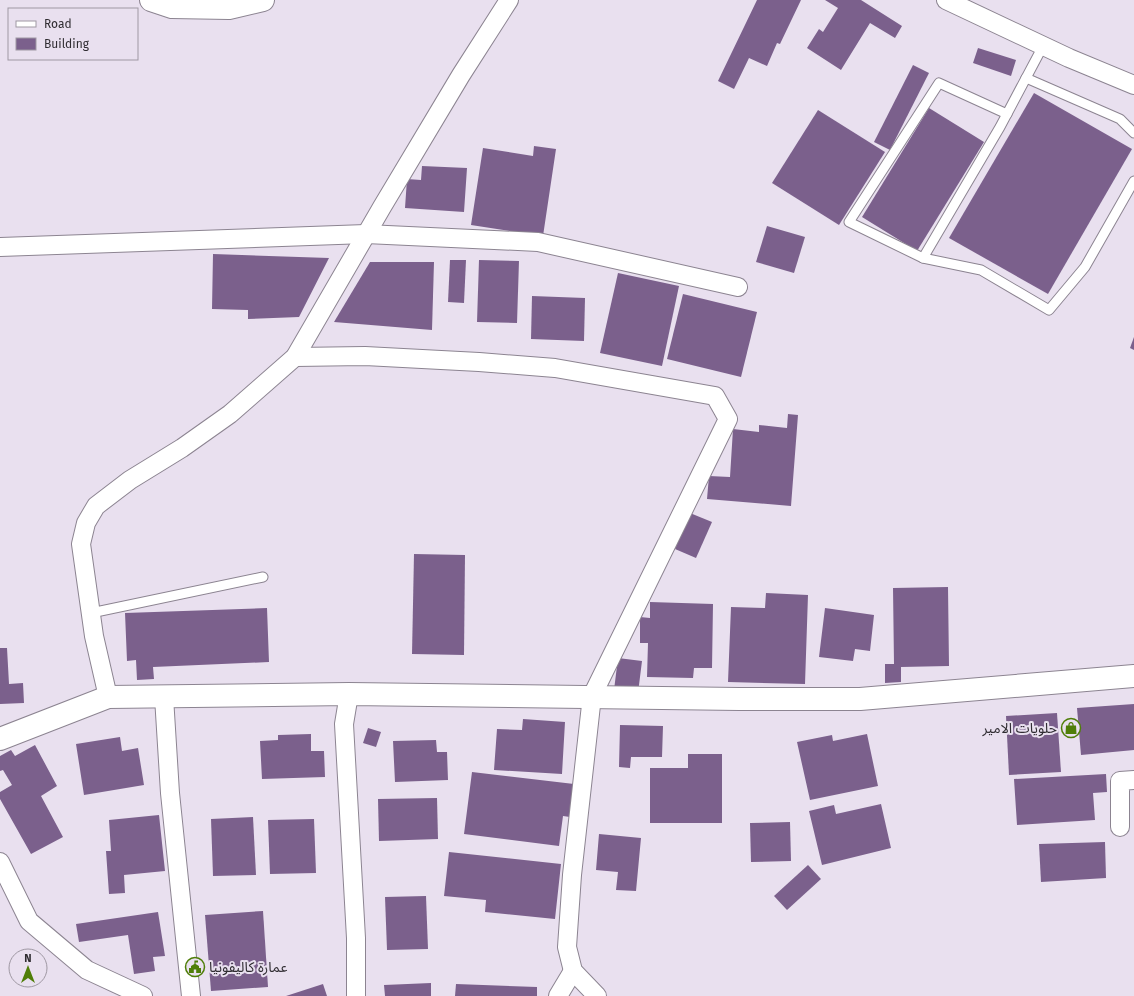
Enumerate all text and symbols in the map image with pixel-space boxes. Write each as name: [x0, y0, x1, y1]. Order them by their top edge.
legend: [8, 8, 138, 60]
text: Road: [44, 17, 72, 31]
text: Building: [44, 37, 90, 51]
shop icon: حلويات الامير: [1060, 717, 1082, 739]
place label: حلويات الامير: [981, 720, 1057, 737]
north arrow: [8, 948, 48, 988]
text: N: [24, 952, 32, 965]
public building icon: عمارة كاليفونيا: [184, 956, 206, 978]
place label: عمارة كاليفونيا: [209, 959, 287, 976]

